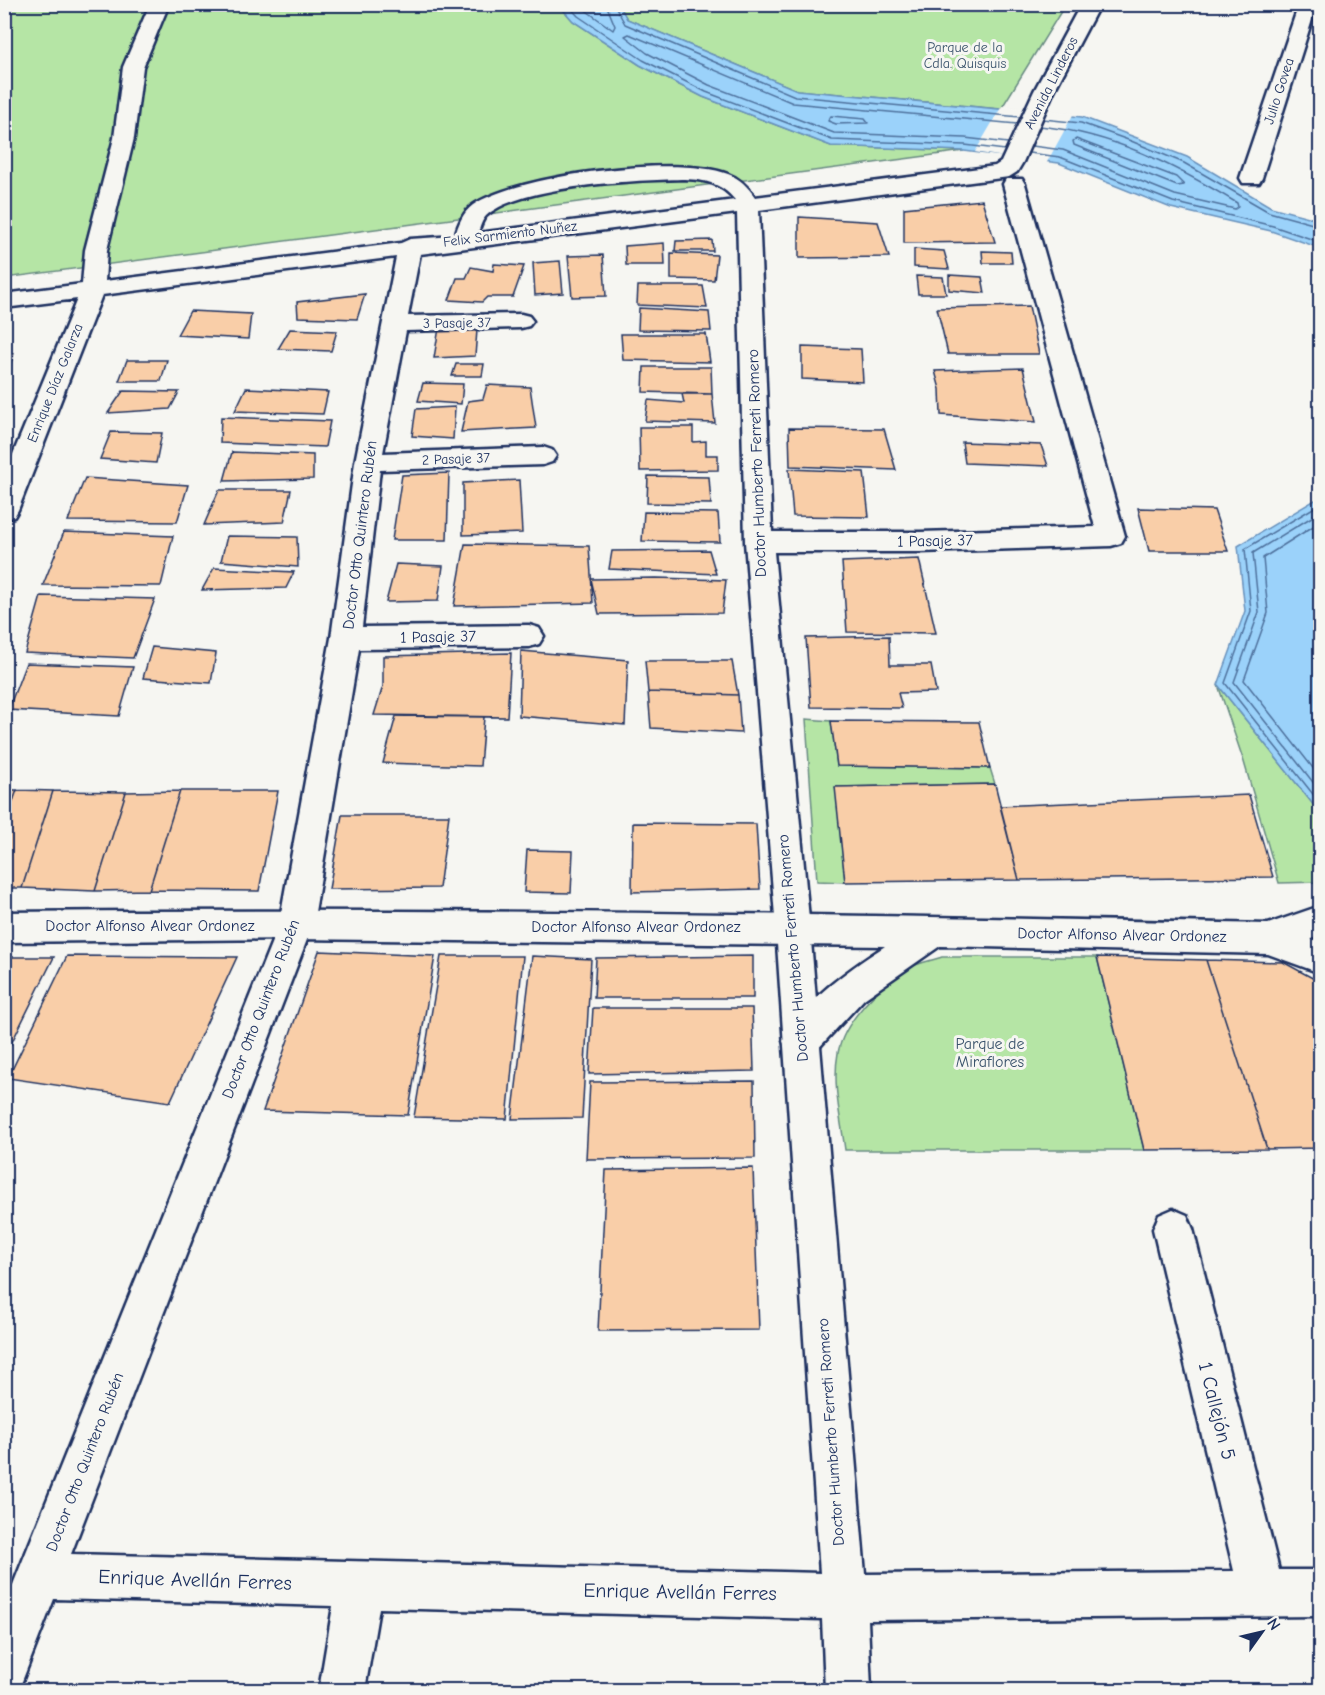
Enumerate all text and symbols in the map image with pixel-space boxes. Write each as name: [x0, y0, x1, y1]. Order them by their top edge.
street label: Avenida Linderos: [1020, 34, 1082, 132]
park label: Parque de la Cdla. Quisquis: [924, 39, 1006, 72]
street label: Julio Govea: [1260, 56, 1298, 126]
street label: Felix Sarmiento Nuñez: [442, 217, 578, 251]
street label: 3 Pasaje 37: [423, 314, 491, 332]
street label: Enrique Díaz Galarza: [23, 321, 87, 445]
street label: Doctor Humberto Ferreti Romero: [744, 349, 770, 577]
street label: Doctor Otto Quintero Rubén: [339, 439, 381, 631]
street label: 2 Pasaje 37: [422, 449, 491, 469]
street label: 1 Pasaje 37: [897, 531, 974, 551]
street label: 1 Pasaje 37: [400, 627, 477, 647]
street label: Doctor Humberto Ferreti Romero: [774, 834, 812, 1062]
street label: Doctor Alfonso Alvear Ordonez: [45, 917, 255, 935]
street label: Doctor Otto Quintero Rubén: [218, 917, 304, 1101]
street label: Doctor Alfonso Alvear Ordonez: [531, 918, 741, 936]
street label: Doctor Alfonso Alvear Ordonez: [1017, 924, 1227, 946]
park label: Parque de Miraflores: [956, 1035, 1025, 1071]
street label: Doctor Humberto Ferreti Romero: [814, 1318, 848, 1546]
street label: 1 Callejón 5: [1194, 1360, 1240, 1462]
street label: Doctor Otto Quintero Rubén: [42, 1370, 128, 1554]
street label: Enrique Avellán Ferres: [98, 1565, 292, 1595]
street label: Enrique Avellán Ferres: [583, 1579, 777, 1605]
north arrow: [1232, 1602, 1292, 1662]
text: N: [1263, 1615, 1284, 1634]

